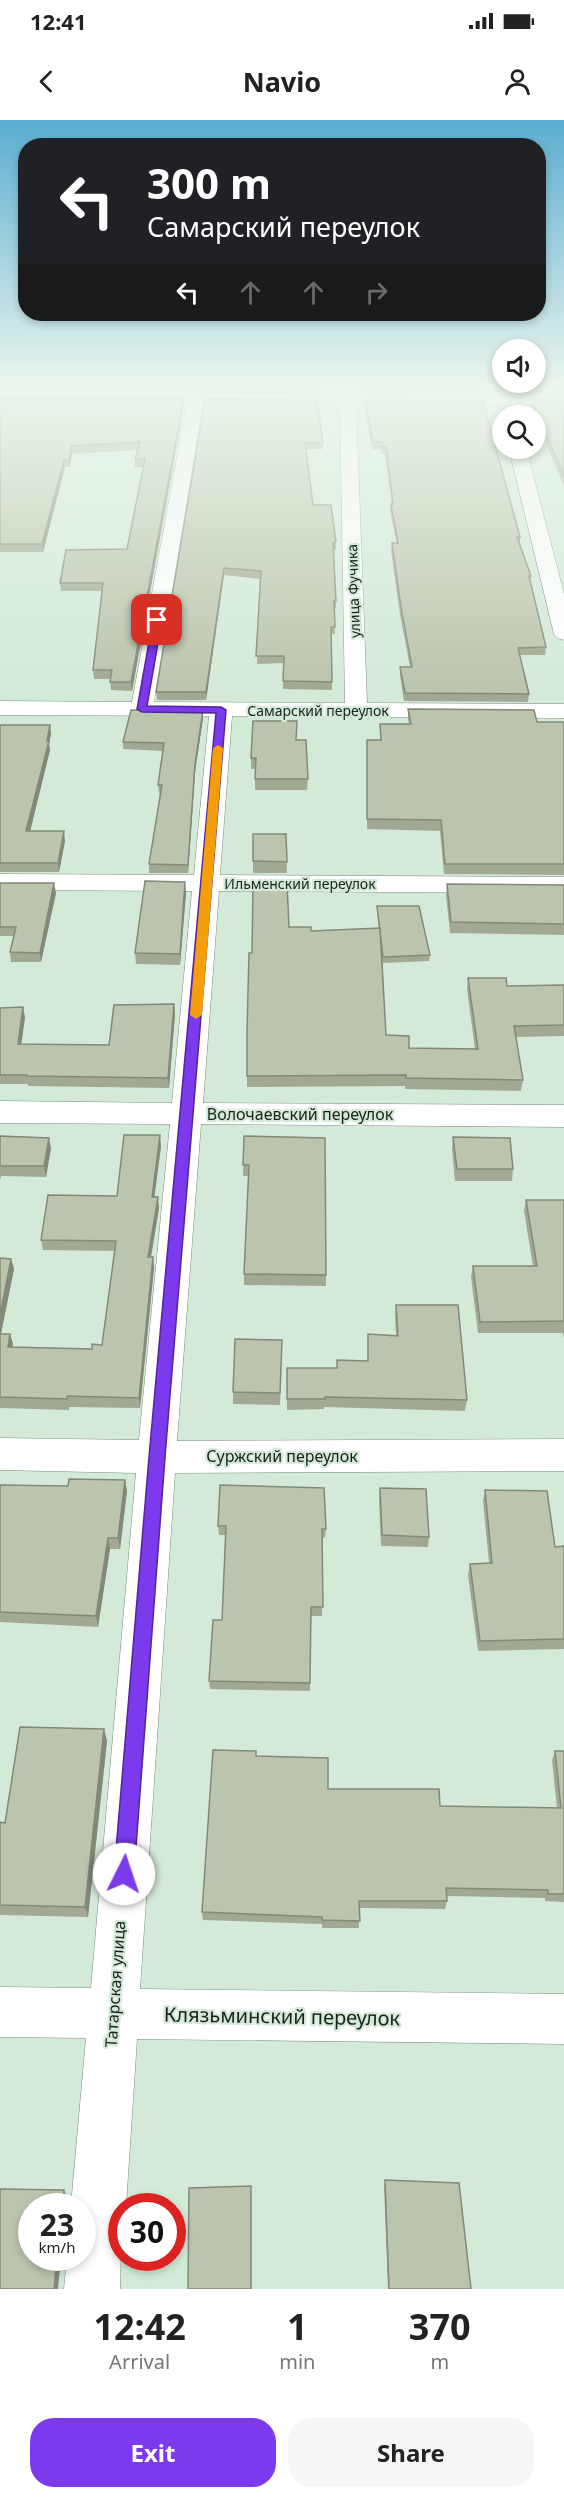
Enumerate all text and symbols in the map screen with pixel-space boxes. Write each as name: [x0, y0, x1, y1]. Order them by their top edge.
text: 12:41: [30, 6, 87, 36]
text: Navio: [243, 63, 321, 100]
icon: back: [30, 65, 63, 98]
icon: person: [501, 65, 534, 98]
text: 300 m: [147, 154, 271, 211]
icon: left: [48, 162, 126, 240]
text: Самарский переулок: [147, 208, 420, 245]
icon: left: [171, 276, 204, 309]
icon: ahead: [234, 276, 267, 309]
icon: ahead: [297, 276, 330, 309]
icon: right: [360, 276, 393, 309]
map controls: [492, 339, 546, 459]
button: sound: [492, 339, 546, 393]
button: search: [492, 405, 546, 459]
street label: улица Фучика: [342, 544, 364, 638]
pin: [131, 594, 182, 645]
icon: arrive: [140, 603, 173, 636]
street label: Самарский переулок: [247, 701, 389, 720]
street label: Ильменский переулок: [224, 874, 376, 893]
street label: Волочаевский переулок: [207, 1103, 394, 1125]
street label: Суржский переулок: [206, 1445, 358, 1467]
position arrow: [92, 1842, 156, 1906]
street label: Татарская улица: [100, 1920, 130, 2048]
street label: Клязьминский переулок: [164, 2000, 401, 2032]
speed limit sign: 30: [108, 2193, 186, 2271]
text: 23: [40, 2204, 74, 2245]
text: km/h: [39, 2237, 75, 2257]
text: 12:42: [93, 2302, 186, 2351]
text: 1: [287, 2302, 308, 2351]
text: 370: [409, 2302, 471, 2351]
text: Arrival: [109, 2348, 170, 2375]
text: min: [279, 2348, 315, 2375]
text: m: [430, 2348, 449, 2375]
button: Exit: [30, 2418, 276, 2487]
button: Share: [288, 2418, 534, 2487]

